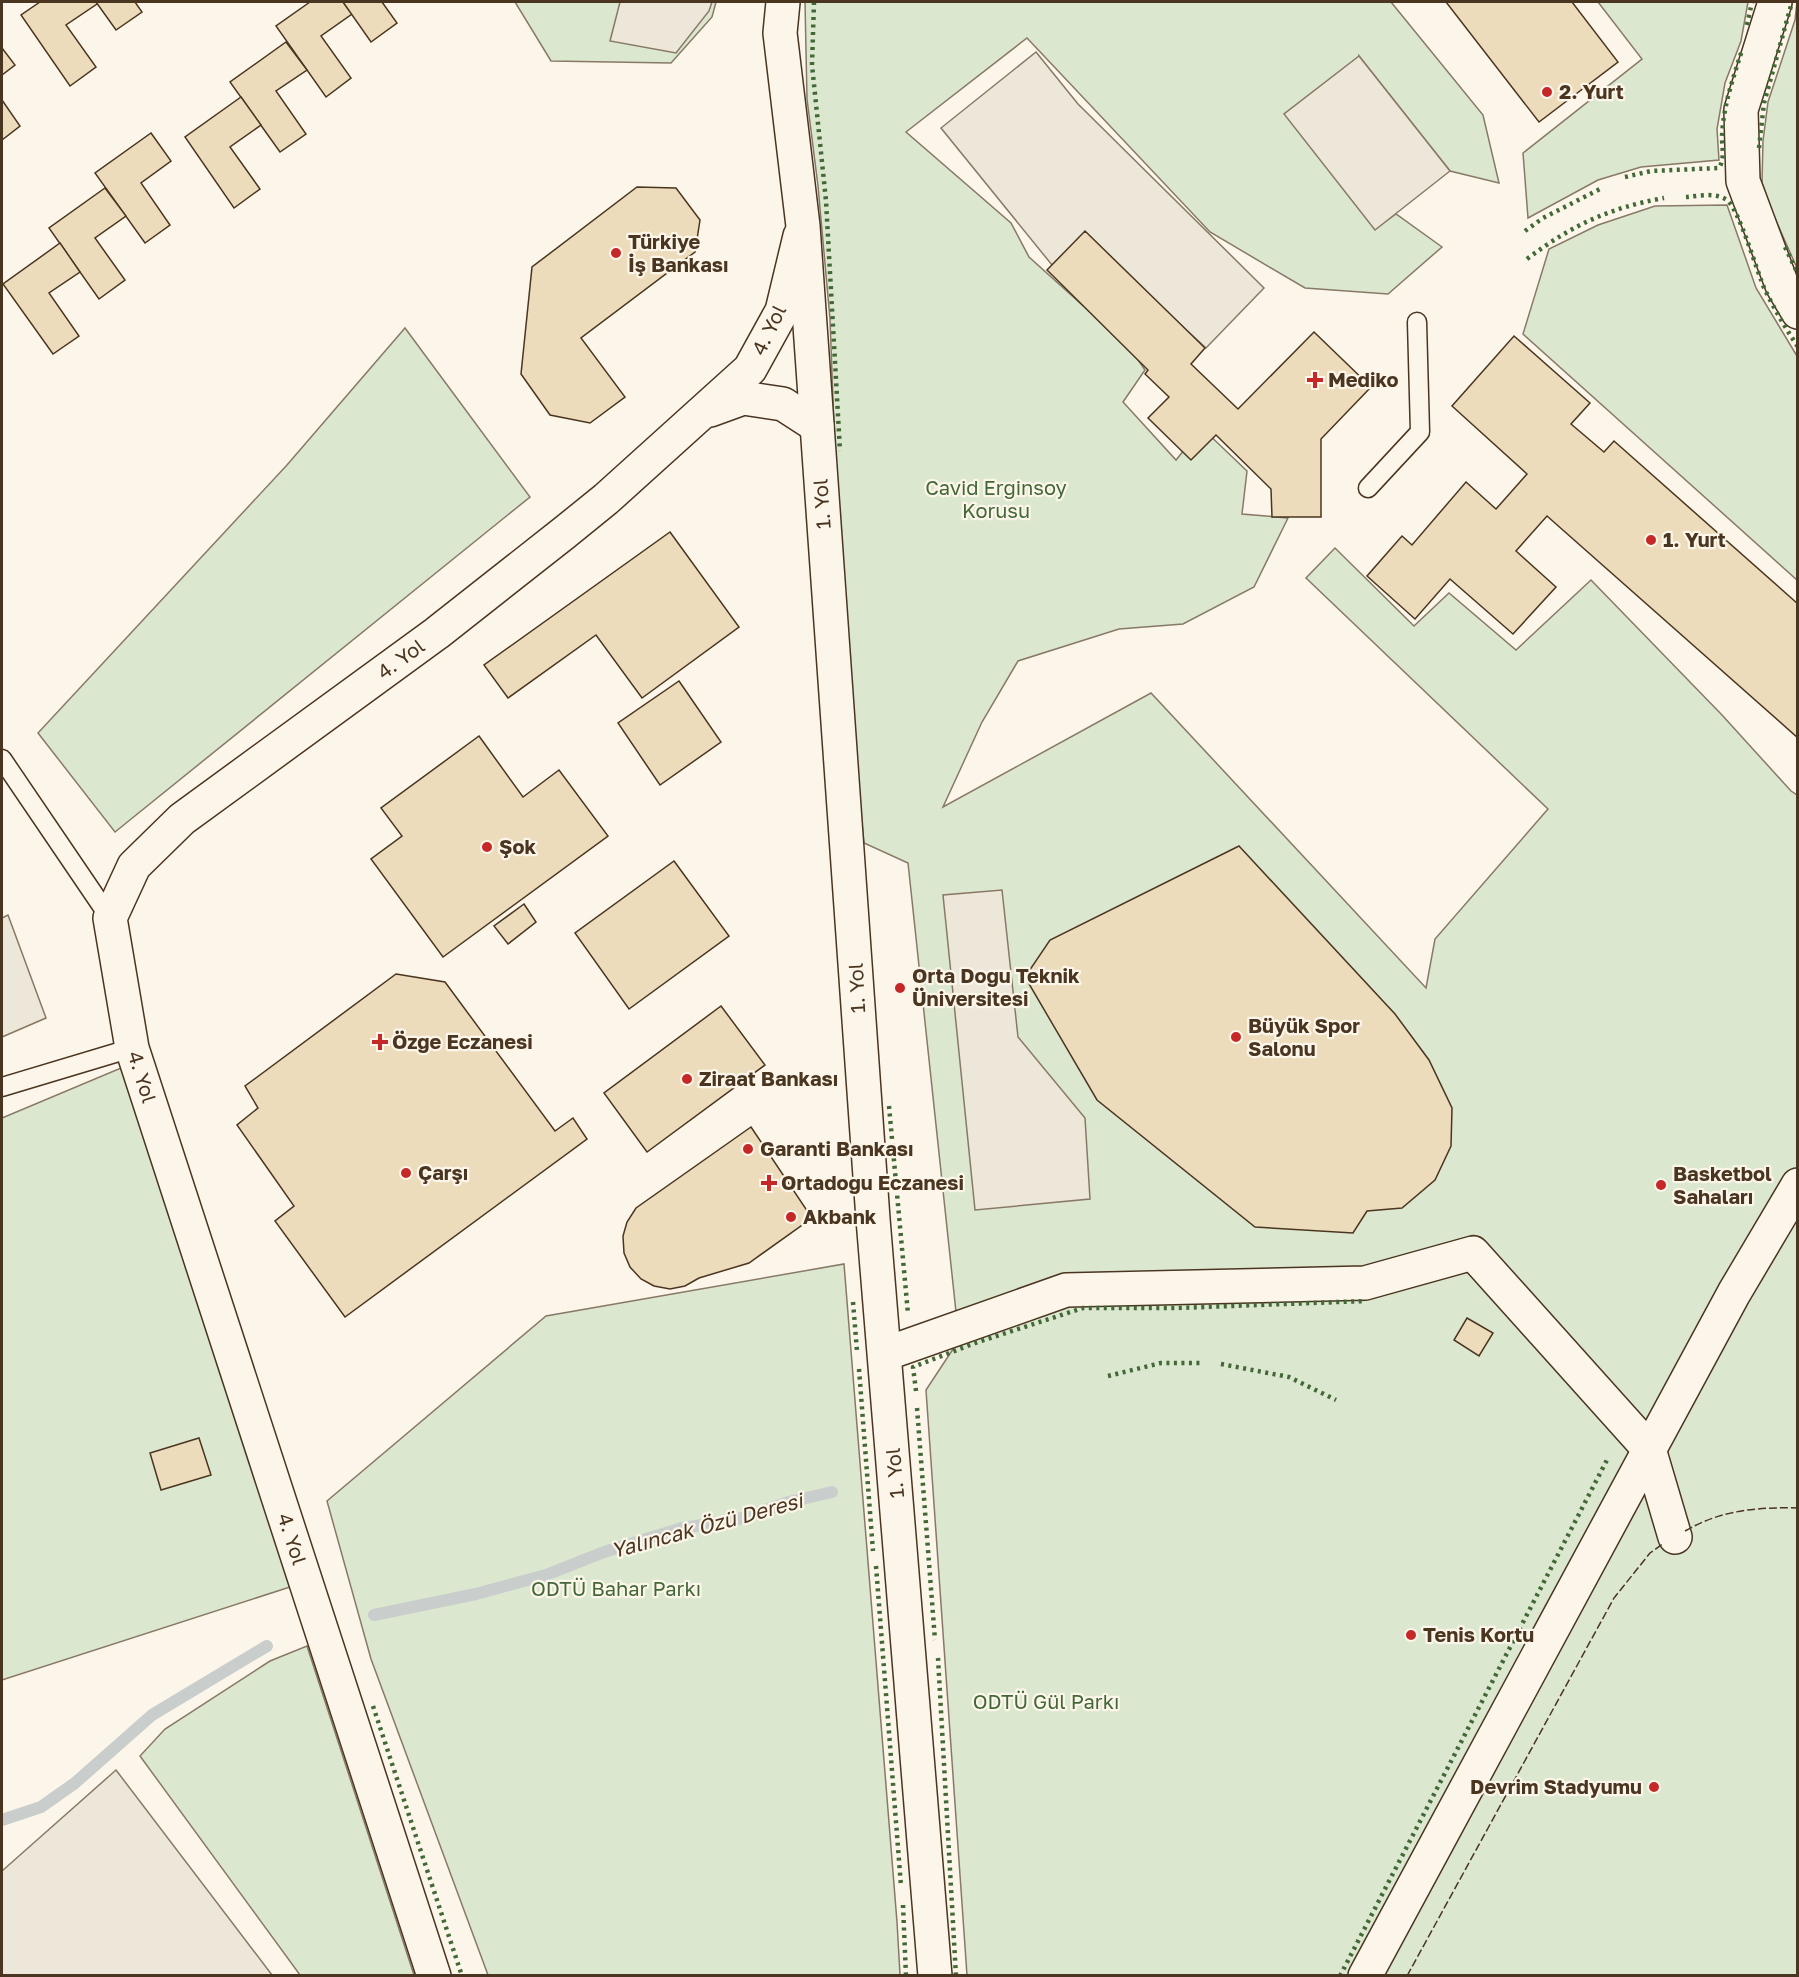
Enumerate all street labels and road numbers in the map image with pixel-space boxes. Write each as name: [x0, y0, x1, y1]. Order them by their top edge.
street label: 4. Yol: [746, 301, 790, 359]
street label: 1. Yol: [807, 478, 835, 530]
street label: 4. Yol: [372, 633, 429, 683]
street label: 1. Yol: [843, 962, 869, 1014]
street label: 4. Yol: [124, 1048, 162, 1105]
street label: 1. Yol: [880, 1447, 908, 1499]
street label: 4. Yol: [273, 1510, 313, 1568]

